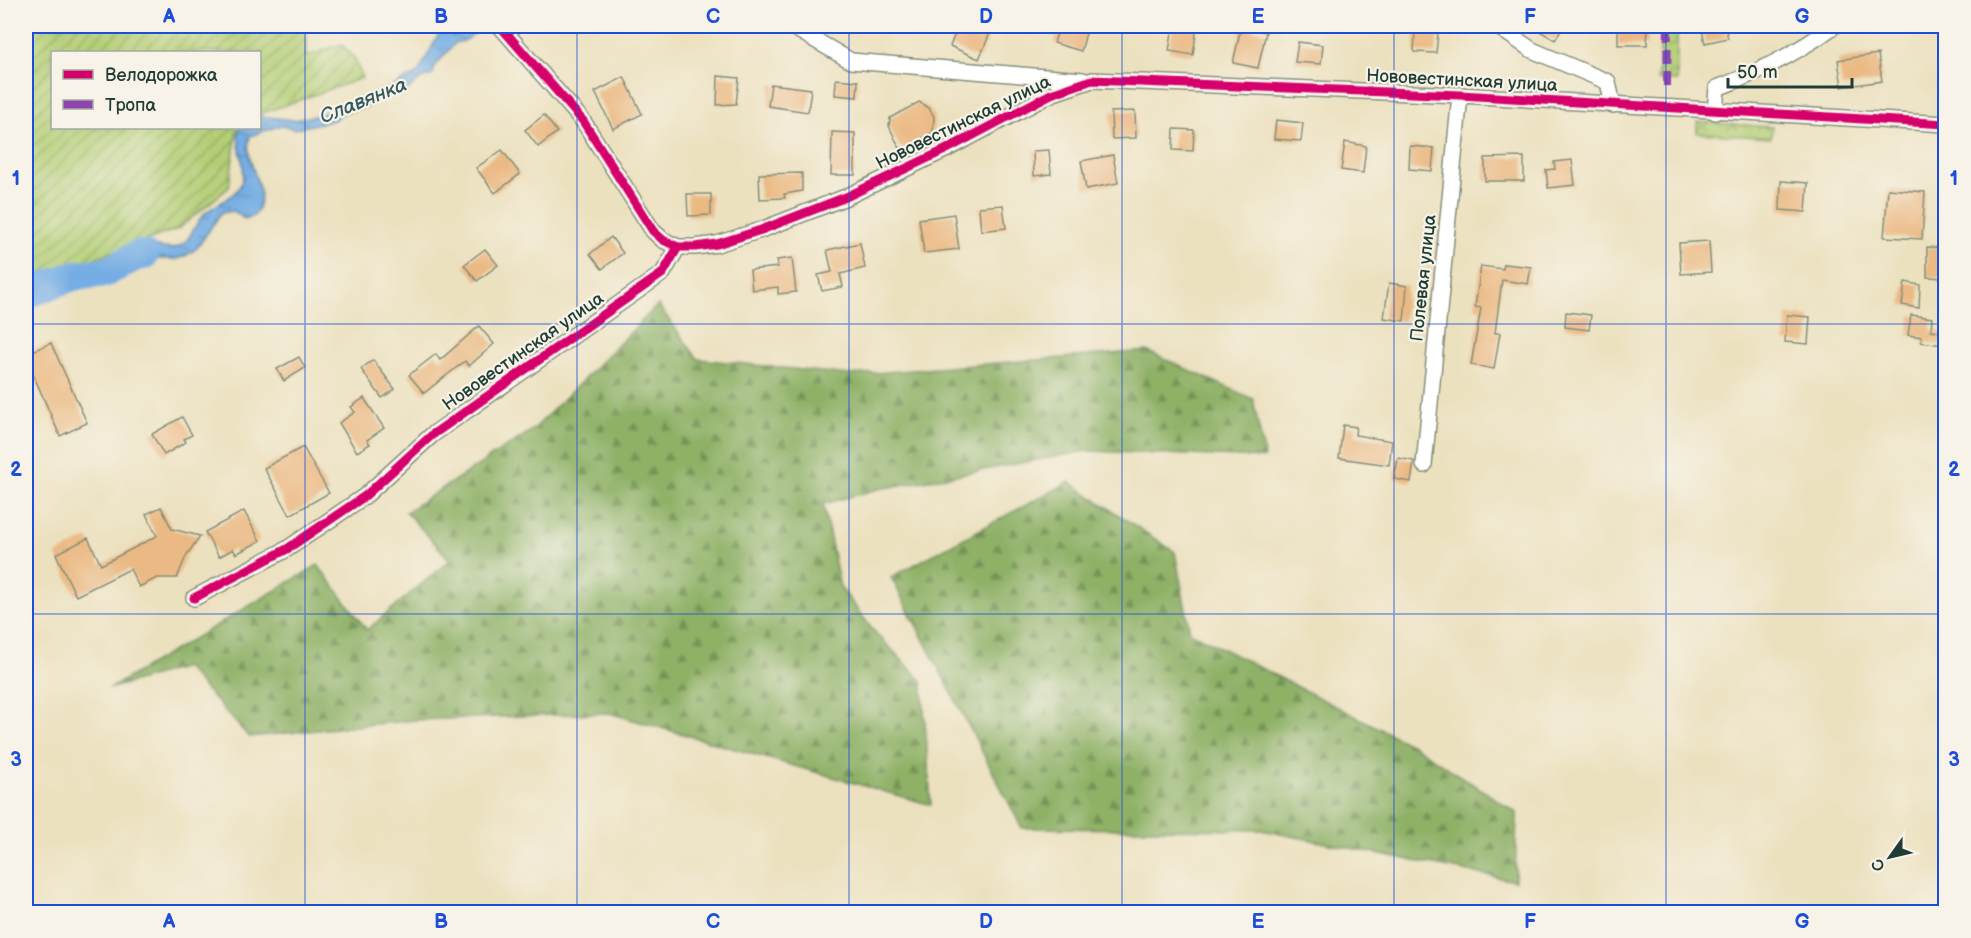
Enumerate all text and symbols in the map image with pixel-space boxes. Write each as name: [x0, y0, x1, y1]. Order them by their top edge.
text: A: [162, 5, 176, 29]
text: B: [434, 5, 448, 29]
text: C: [706, 5, 720, 29]
text: D: [979, 5, 993, 29]
text: E: [1252, 5, 1265, 29]
text: F: [1524, 5, 1536, 29]
text: G: [1795, 5, 1810, 29]
legend: [51, 51, 261, 129]
scale bar: [1728, 51, 1852, 89]
text: 50 m: [1737, 62, 1778, 83]
text: Велодорожка: [105, 65, 218, 86]
street label: Нововестинская улица: [1366, 65, 1559, 96]
street label: Нововестинская улица: [872, 71, 1054, 174]
water label: Славянка: [316, 73, 411, 129]
text: Тропа: [105, 95, 156, 116]
text: 1: [12, 167, 20, 191]
text: 1: [1950, 167, 1958, 191]
street label: Полевая улица: [1406, 213, 1441, 343]
street label: Нововестинская улица: [439, 288, 608, 415]
text: 2: [10, 458, 22, 482]
text: 2: [1948, 458, 1960, 482]
text: 3: [10, 748, 22, 772]
text: 3: [1948, 748, 1960, 772]
north arrow: [1860, 827, 1920, 887]
text: С: [1868, 855, 1890, 874]
text: A: [162, 910, 176, 934]
text: B: [434, 910, 448, 934]
text: C: [706, 910, 720, 934]
text: D: [979, 910, 993, 934]
text: E: [1252, 910, 1265, 934]
text: F: [1524, 910, 1536, 934]
text: G: [1795, 910, 1810, 934]

